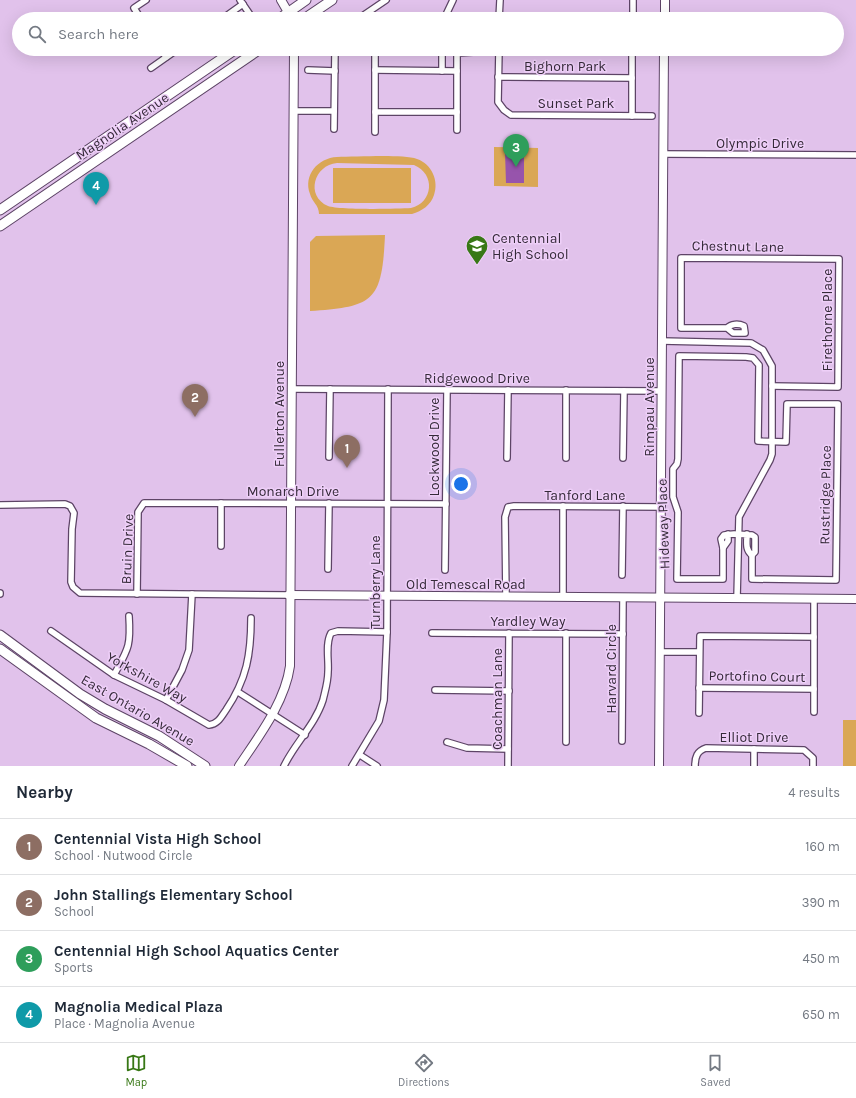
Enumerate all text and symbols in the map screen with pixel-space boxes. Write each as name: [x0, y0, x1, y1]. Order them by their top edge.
search box: [12, 12, 844, 56]
icon: search: [26, 23, 48, 45]
text: Search here: [58, 25, 139, 43]
street label: Bighorn Park: [524, 58, 606, 75]
street label: Magnolia Avenue: [72, 89, 172, 164]
street label: Sunset Park: [538, 95, 615, 112]
pin: 3: [503, 134, 529, 167]
street label: Olympic Drive: [716, 135, 804, 152]
pin: 4: [83, 172, 109, 205]
place label: Centennial High School: [492, 230, 569, 263]
school or university icon: Centennial High School: [464, 233, 490, 266]
street label: Chestnut Lane: [692, 237, 784, 256]
street label: Firethorne Place: [819, 269, 836, 371]
street label: Rimpau Avenue: [641, 357, 658, 457]
street label: Fullerton Avenue: [271, 361, 288, 467]
street label: Ridgewood Drive: [424, 370, 530, 387]
pin: 2: [182, 384, 208, 417]
street label: Lockwood Drive: [426, 397, 443, 497]
pin: 1: [334, 435, 360, 468]
street label: Rustridge Place: [816, 445, 835, 545]
your location: [451, 474, 471, 494]
street label: Hideway Place: [653, 478, 674, 570]
street label: Monarch Drive: [247, 483, 339, 500]
street label: Tanford Lane: [545, 487, 625, 504]
street label: Bruin Drive: [118, 513, 137, 585]
street label: Turnberry Lane: [367, 535, 384, 629]
street label: Old Temescal Road: [406, 576, 526, 593]
street label: Yardley Way: [490, 613, 566, 630]
street label: Harvard Circle: [603, 624, 620, 714]
street label: Yorkshire Way: [104, 648, 190, 707]
street label: Coachman Lane: [489, 648, 506, 750]
street label: Portofino Court: [708, 667, 806, 686]
street label: East Ontario Avenue: [78, 671, 198, 750]
street label: Elliot Drive: [720, 729, 788, 746]
text: Nearby: [16, 782, 73, 802]
text: 4 results: [788, 785, 840, 800]
text: Centennial Vista High School: [54, 830, 262, 848]
text: 1: [27, 839, 31, 854]
text: 160 m: [805, 839, 840, 854]
text: School · Nutwood Circle: [54, 848, 192, 863]
text: John Stallings Elementary School: [54, 886, 293, 904]
text: 2: [25, 895, 33, 910]
text: 390 m: [802, 895, 840, 910]
text: School: [54, 904, 94, 919]
text: Centennial High School Aquatics Center: [54, 942, 339, 960]
text: 3: [25, 951, 33, 966]
text: 450 m: [802, 951, 840, 966]
text: Sports: [54, 960, 93, 975]
text: Magnolia Medical Plaza: [54, 998, 223, 1016]
text: 4: [25, 1007, 33, 1022]
text: 650 m: [802, 1007, 840, 1022]
text: Place · Magnolia Avenue: [54, 1016, 195, 1031]
tab: Map: [125, 1052, 147, 1089]
tab: Directions: [398, 1052, 450, 1089]
tab: Saved: [700, 1052, 731, 1089]

